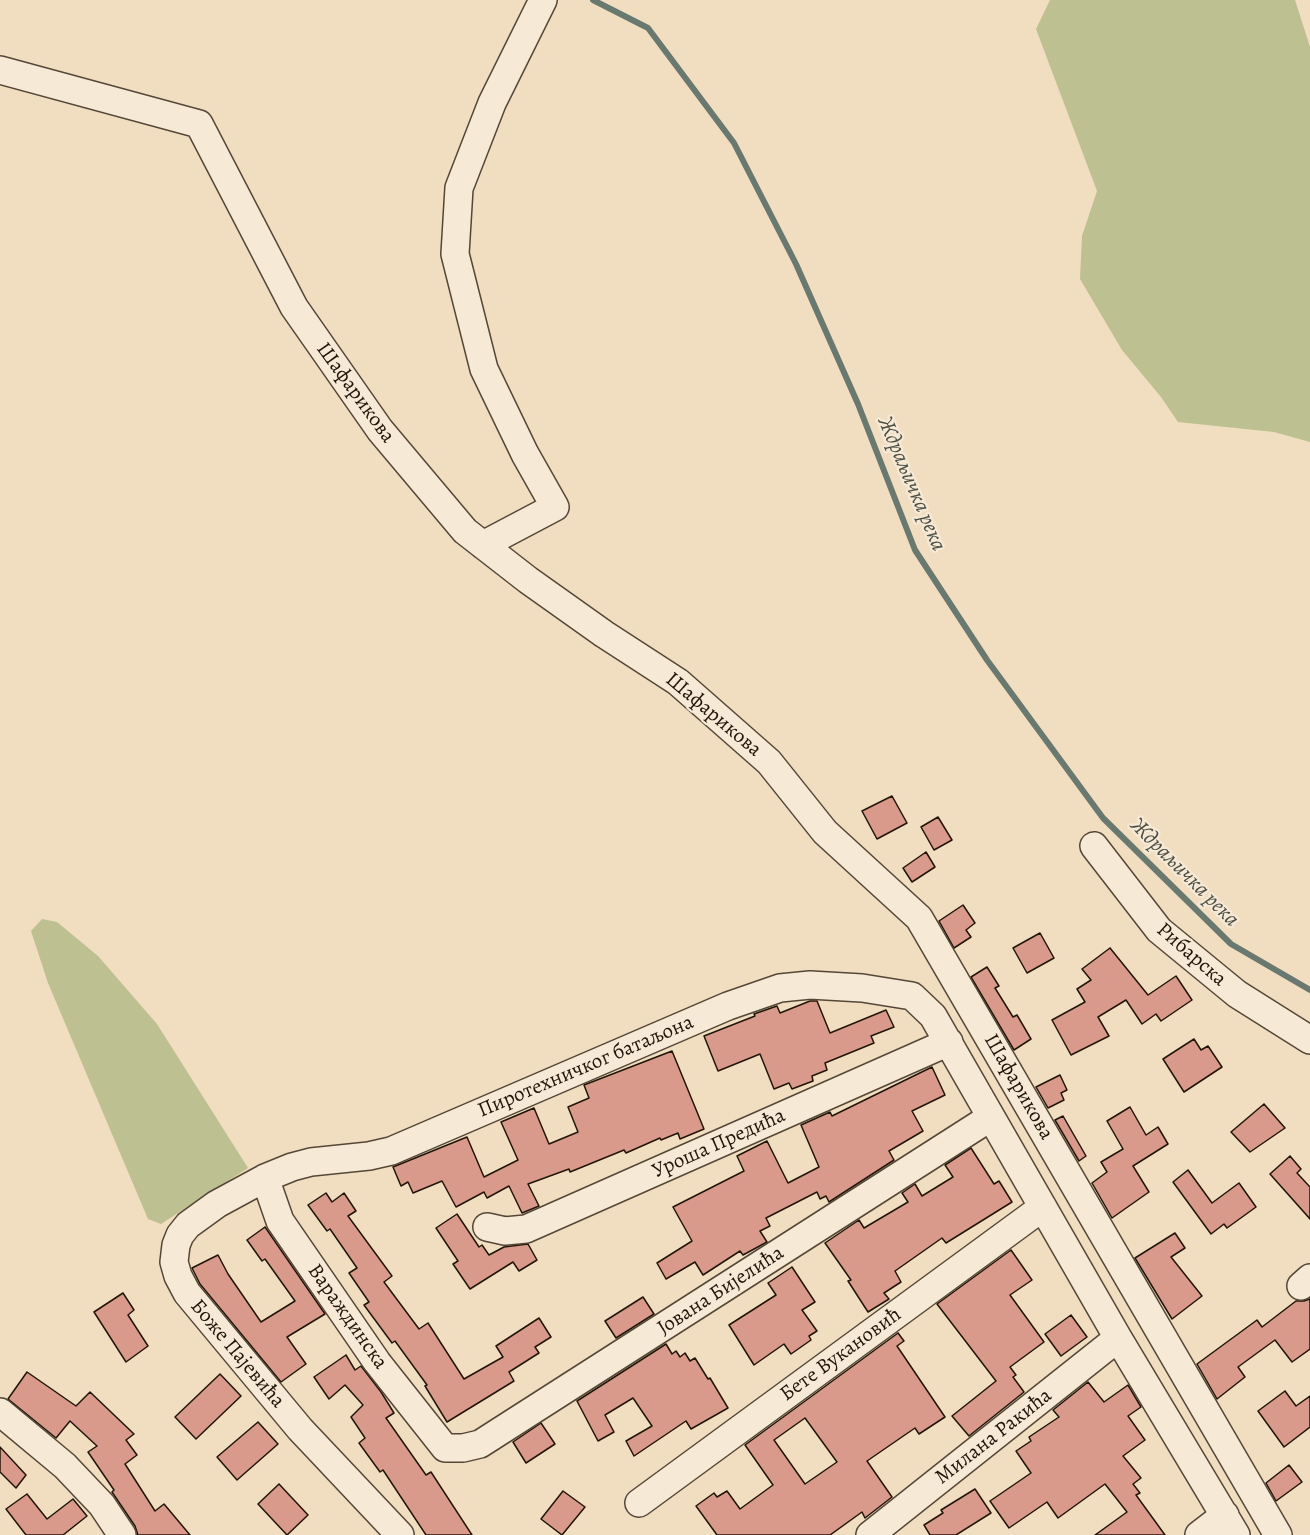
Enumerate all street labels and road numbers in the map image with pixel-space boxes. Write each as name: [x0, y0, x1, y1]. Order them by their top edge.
street label: Шафарикова: [310, 338, 400, 448]
street label: Шафарикова: [660, 667, 766, 763]
street label: Рибарска: [1151, 918, 1231, 992]
street label: Пиротехничког батаљона: [474, 1010, 698, 1124]
street label: Шафарикова: [978, 1030, 1058, 1144]
street label: Уроша Предића: [649, 1103, 789, 1185]
street label: Јована Бијелића: [653, 1241, 789, 1341]
street label: Вараждинска: [301, 1259, 393, 1375]
street label: Боже Пајевића: [184, 1295, 290, 1413]
street label: Бете Вукановић: [776, 1303, 906, 1407]
street label: Милана Ракића: [931, 1384, 1057, 1490]

